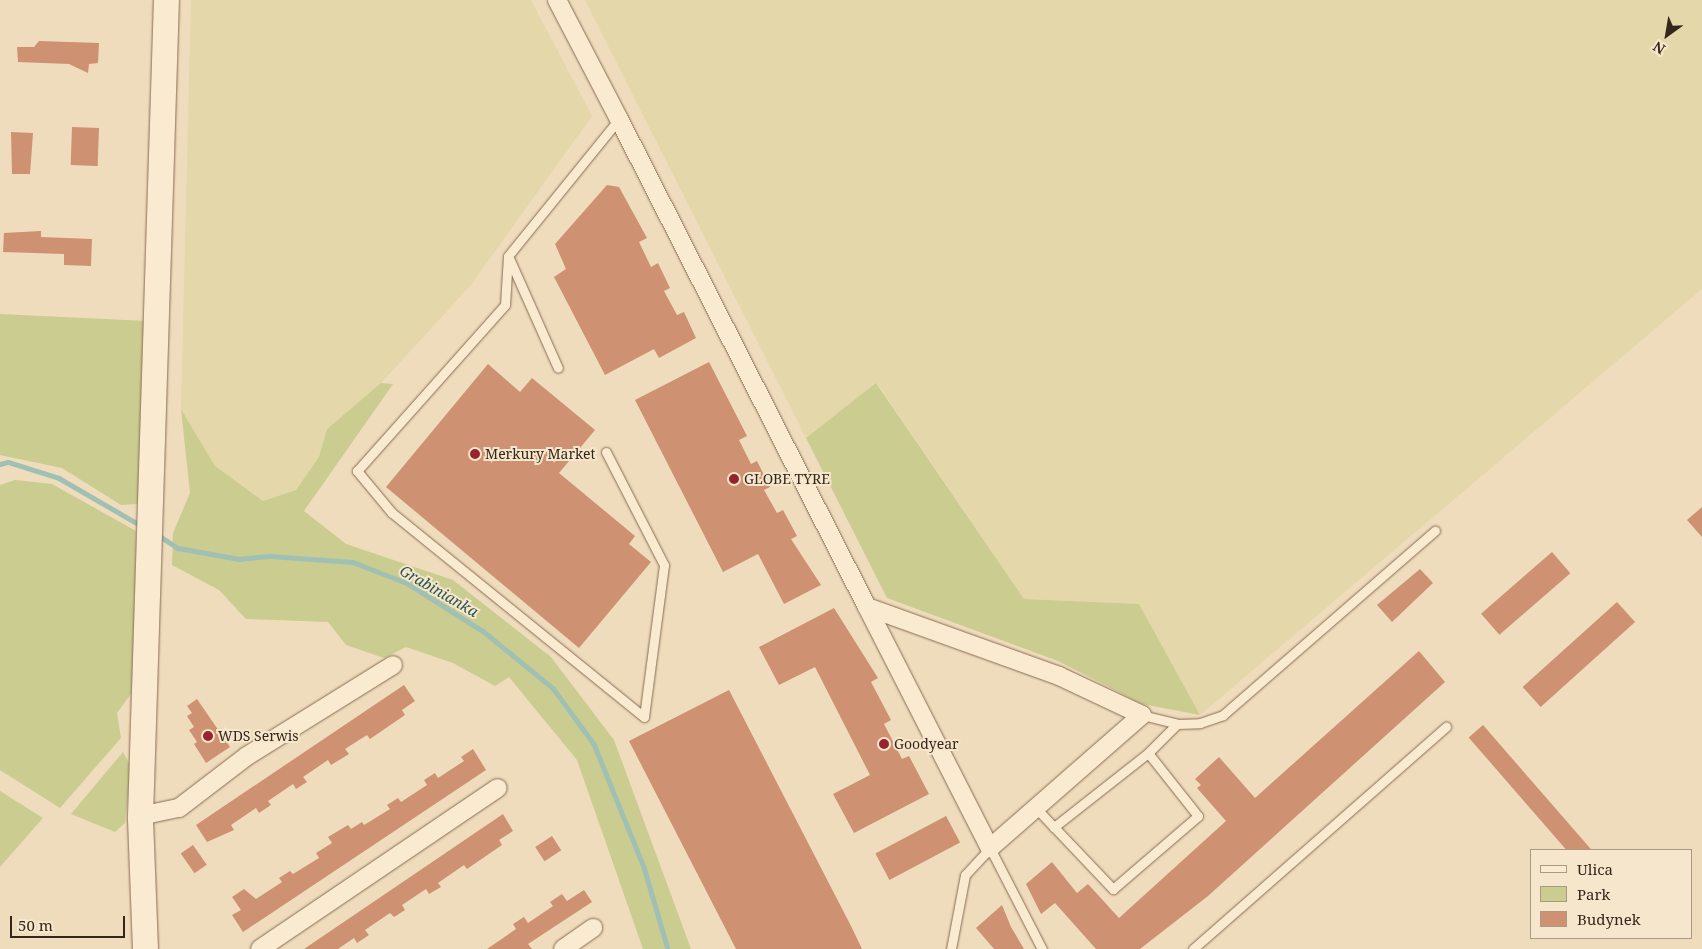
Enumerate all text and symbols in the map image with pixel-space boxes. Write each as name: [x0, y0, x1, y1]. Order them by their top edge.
north arrow: [1642, 10, 1692, 60]
text: N: [1649, 37, 1669, 59]
place label: Merkury Market: [485, 446, 595, 462]
marker: Merkury Market: [469, 448, 481, 460]
place label: GLOBE TYRE: [744, 471, 830, 487]
marker: GLOBE TYRE: [728, 473, 740, 485]
water label: Grabinianka: [397, 561, 481, 621]
place label: WDS Serwis: [218, 728, 299, 744]
marker: WDS Serwis: [202, 730, 214, 742]
place label: Goodyear: [894, 736, 959, 752]
marker: Goodyear: [878, 738, 890, 750]
legend: [1530, 849, 1692, 939]
text: Ulica: [1577, 859, 1613, 879]
text: Park: [1577, 884, 1610, 904]
scale bar: [12, 906, 128, 938]
text: Budynek: [1577, 909, 1641, 929]
text: 50 m: [18, 915, 53, 935]

